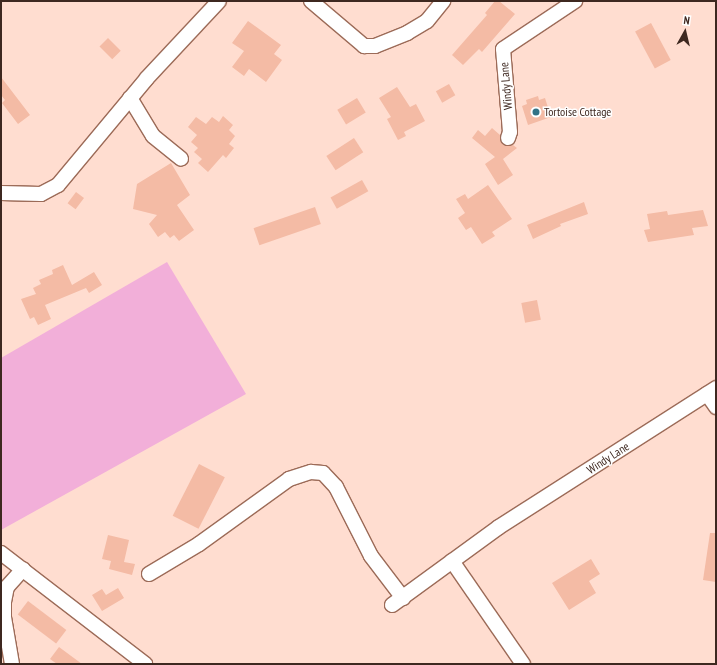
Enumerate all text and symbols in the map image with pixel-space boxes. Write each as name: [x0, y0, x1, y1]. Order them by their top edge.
north arrow: [665, 12, 705, 52]
text: N: [683, 13, 691, 27]
street label: Windy Lane: [497, 61, 515, 111]
place label: Tortoise Cottage: [544, 105, 611, 119]
marker: Tortoise Cottage: [531, 107, 541, 117]
street label: Windy Lane: [584, 439, 632, 477]

